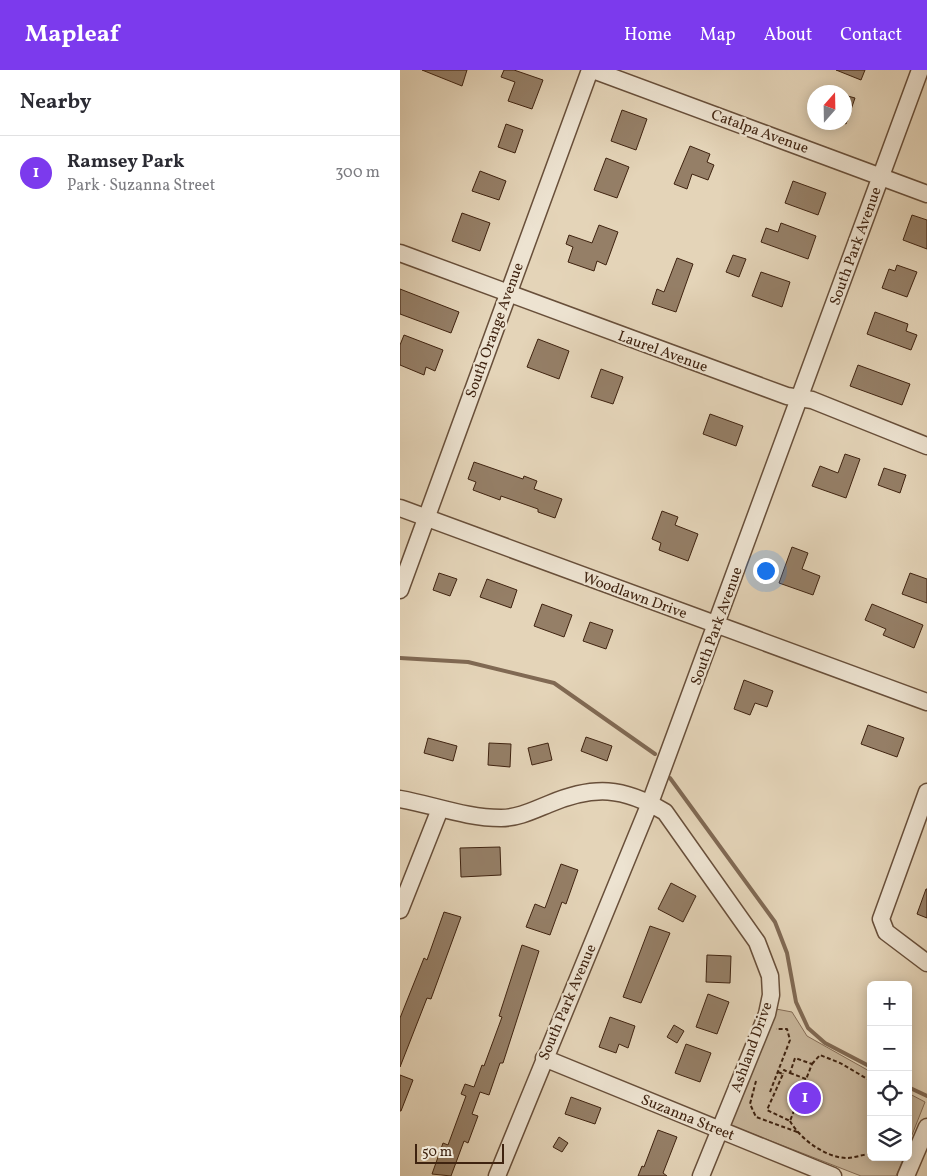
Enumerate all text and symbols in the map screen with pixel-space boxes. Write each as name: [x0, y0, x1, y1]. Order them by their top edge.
text: Mapleaf: [25, 18, 119, 52]
text: Home: [624, 23, 672, 48]
text: Map: [700, 23, 736, 48]
text: About: [764, 23, 812, 48]
text: Contact: [840, 23, 902, 48]
north arrow: [807, 85, 852, 130]
text: Nearby: [20, 88, 91, 117]
street label: Catalpa Avenue: [708, 105, 811, 160]
text: Ramsey Park: [67, 149, 185, 175]
text: 1: [33, 162, 39, 184]
text: 300 m: [335, 162, 380, 184]
text: Park · Suzanna Street: [67, 175, 215, 197]
street label: South Park Avenue: [825, 184, 888, 309]
street label: South Orange Avenue: [461, 260, 530, 401]
street label: Laurel Avenue: [615, 326, 710, 378]
your location: [753, 558, 779, 584]
street label: South Park Avenue: [686, 564, 749, 689]
street label: Woodlawn Drive: [579, 568, 690, 625]
street label: South Park Avenue: [534, 941, 602, 1064]
map controls: [867, 981, 912, 1161]
button: +: [867, 981, 912, 1026]
street label: Ashland Drive: [726, 999, 779, 1096]
button: −: [867, 1026, 912, 1071]
button: locate: [867, 1071, 912, 1116]
pin: 1: [789, 1079, 821, 1117]
street label: Suzanna Street: [637, 1090, 737, 1147]
button: layers: [867, 1116, 912, 1161]
scale bar: [415, 1141, 504, 1164]
text: 50 m: [422, 1143, 452, 1162]

